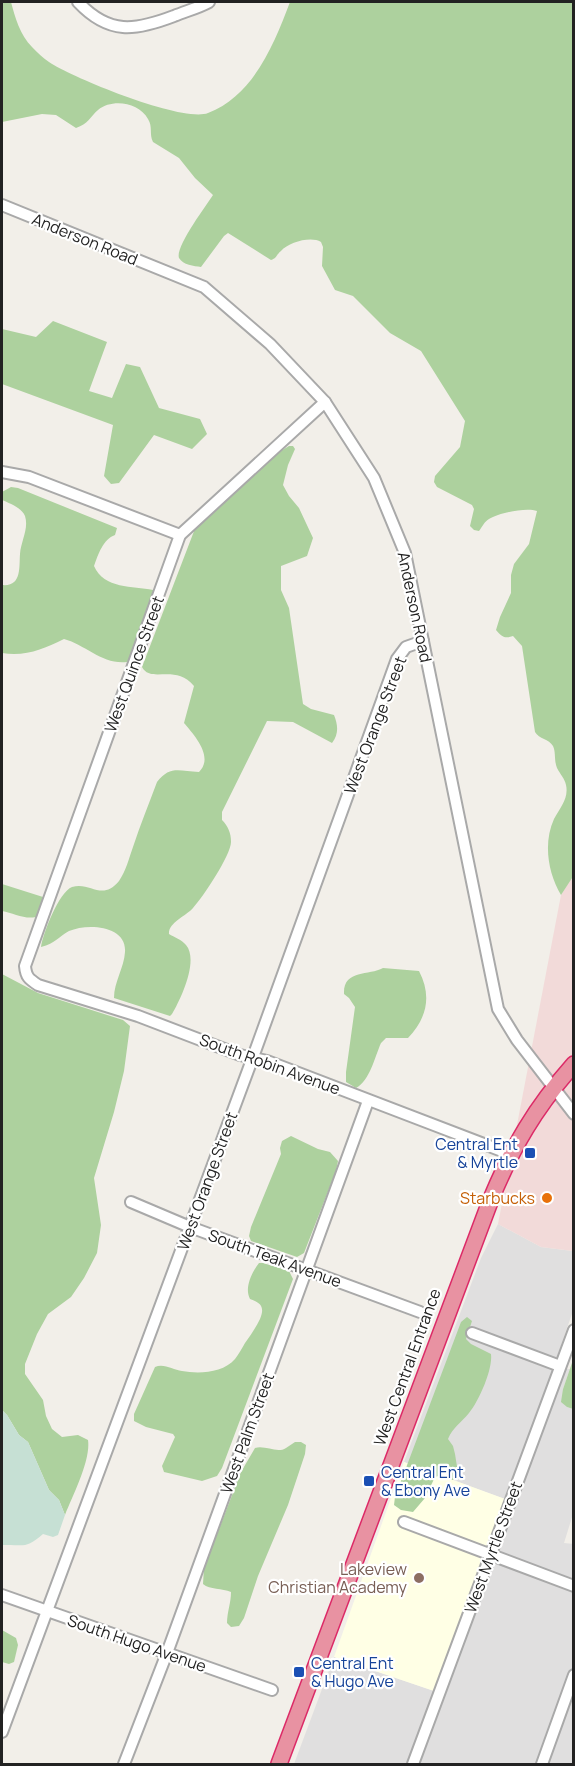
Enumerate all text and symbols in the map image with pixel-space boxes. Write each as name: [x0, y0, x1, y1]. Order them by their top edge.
street label: Anderson Road: [29, 208, 141, 270]
street label: Anderson Road: [393, 550, 437, 664]
street label: West Quince Street: [99, 593, 169, 735]
street label: West Orange Street: [339, 653, 411, 797]
street label: South Robin Avenue: [197, 1028, 343, 1100]
street label: West Orange Street: [172, 1109, 242, 1253]
place label: Central Ent & Myrtle: [435, 1133, 518, 1173]
marker: Central Ent & Myrtle: [523, 1146, 537, 1160]
place label: Starbucks: [460, 1187, 535, 1209]
marker: Starbucks: [540, 1191, 554, 1205]
street label: South Teak Avenue: [205, 1224, 345, 1292]
street label: West Central Entrance: [368, 1285, 446, 1449]
street label: West Palm Street: [215, 1370, 279, 1496]
place label: Central Ent & Ebony Ave: [381, 1461, 470, 1501]
marker: Central Ent & Ebony Ave: [362, 1474, 376, 1488]
street label: West Myrtle Street: [459, 1478, 527, 1616]
place label: Lakeview Christian Academy: [268, 1558, 408, 1598]
marker: Lakeview Christian Academy: [412, 1571, 426, 1585]
street label: South Hugo Avenue: [65, 1609, 209, 1677]
place label: Central Ent & Hugo Ave: [311, 1652, 394, 1692]
marker: Central Ent & Hugo Ave: [292, 1665, 306, 1679]

